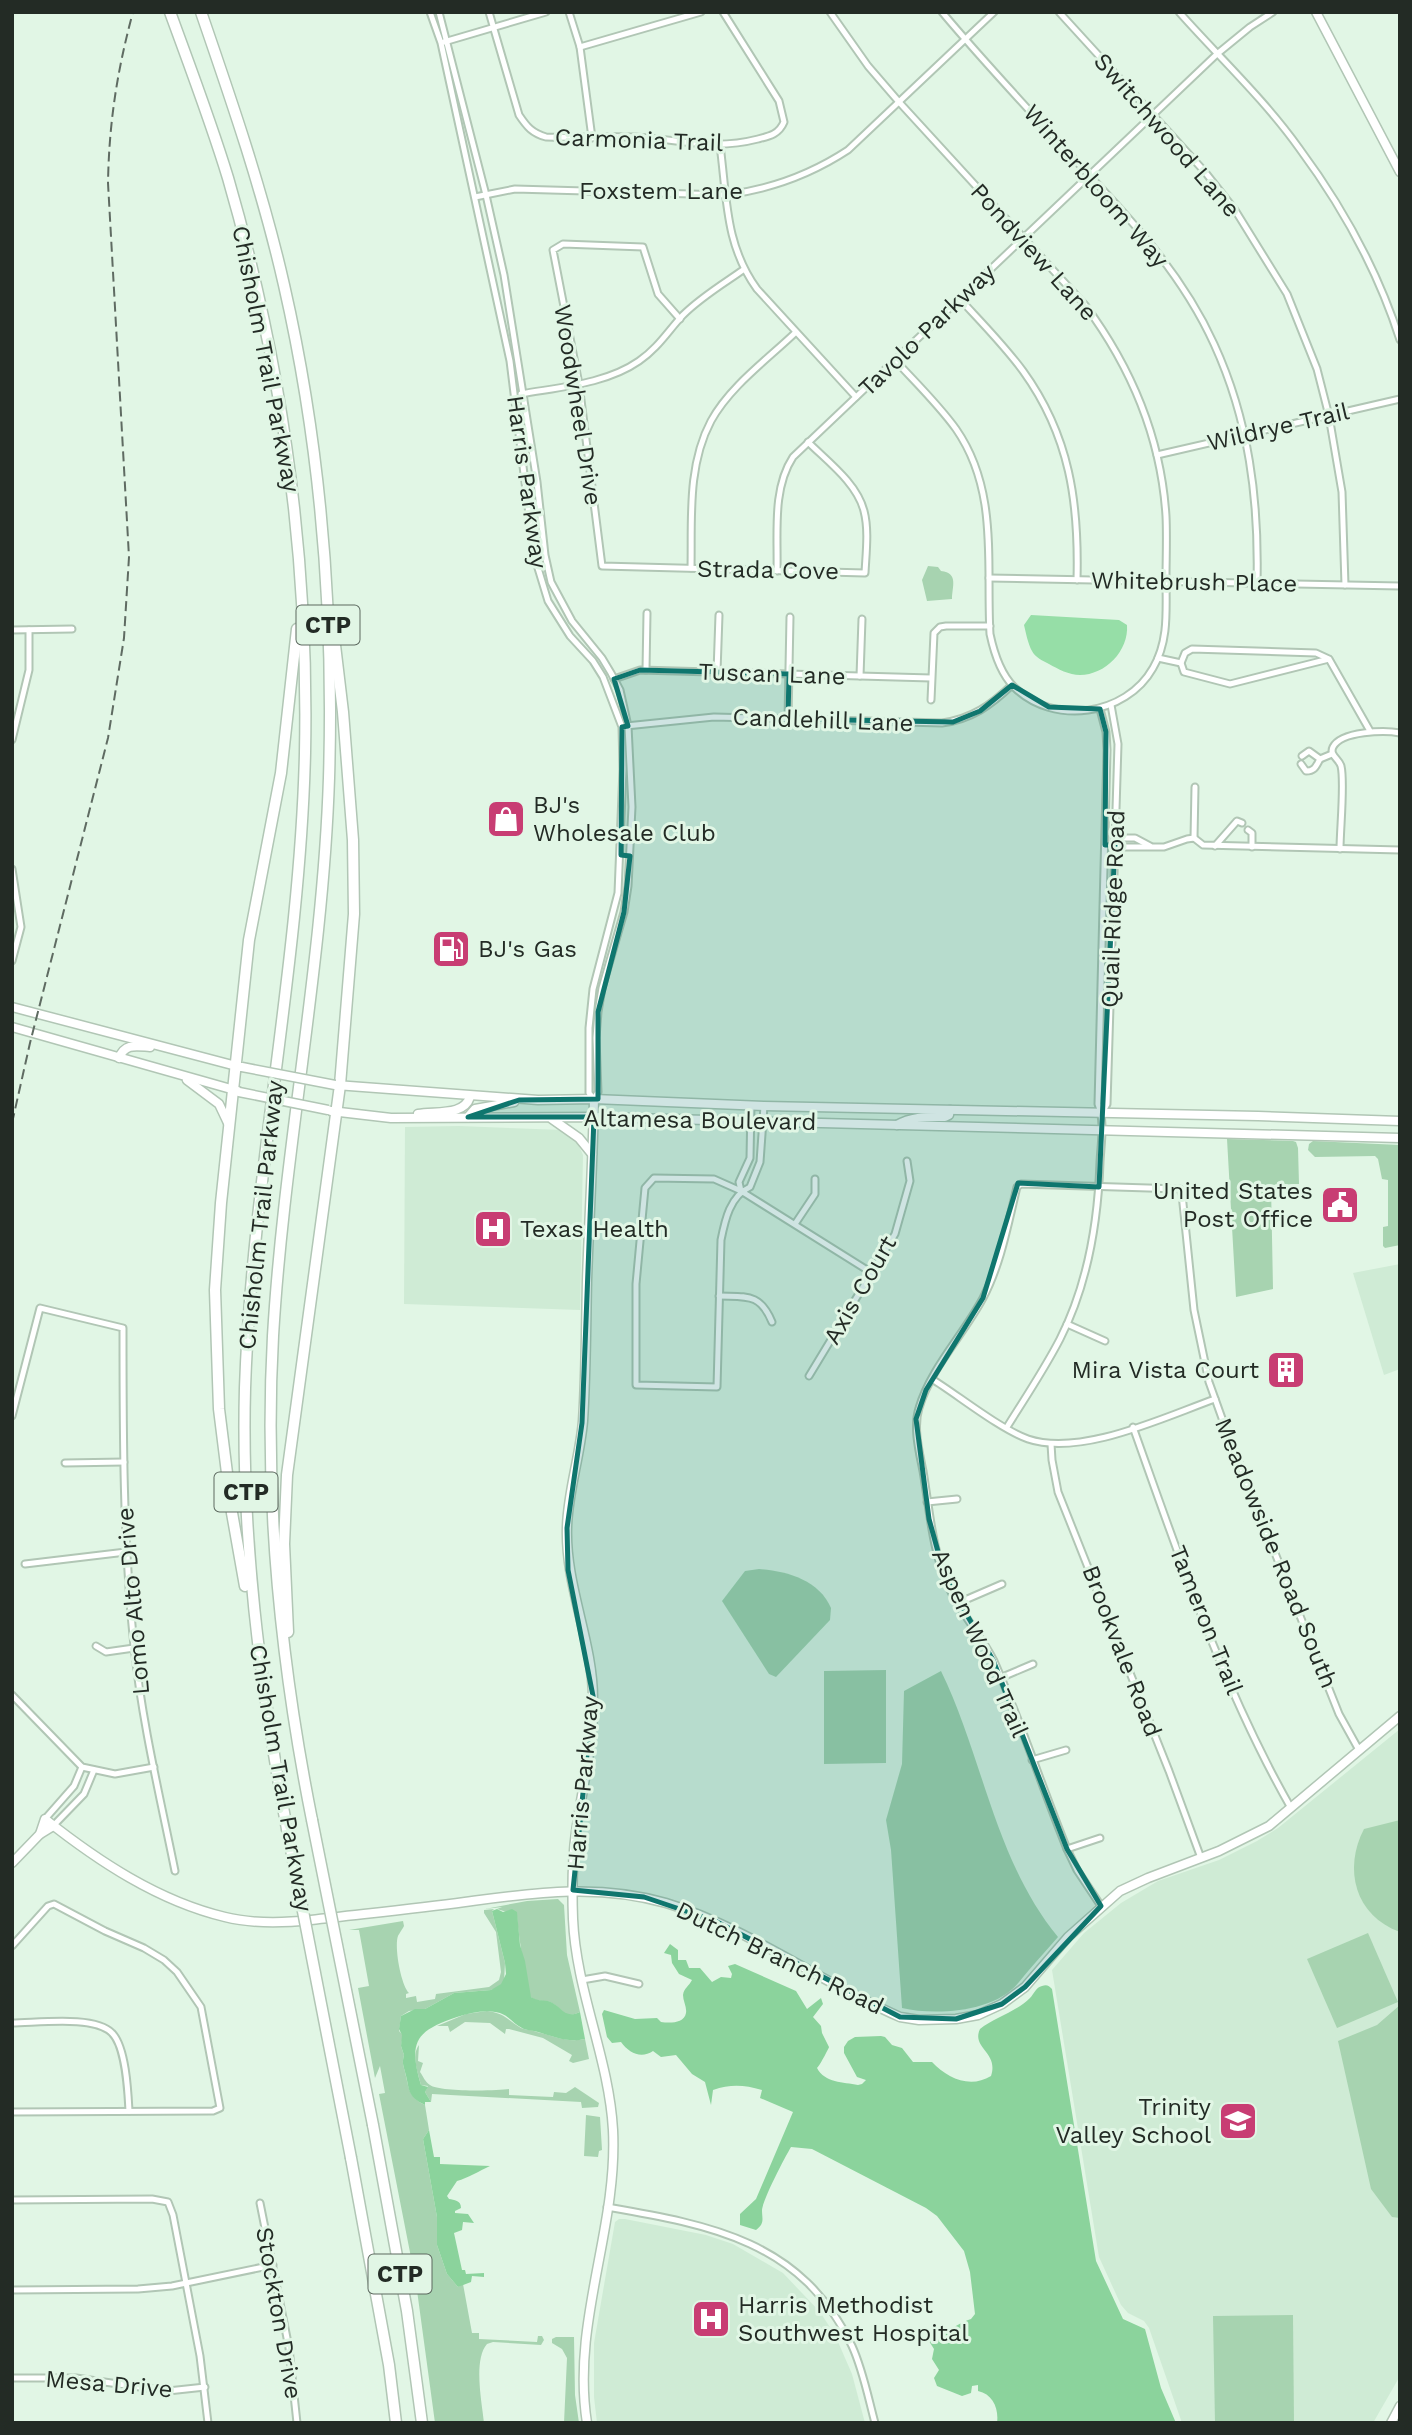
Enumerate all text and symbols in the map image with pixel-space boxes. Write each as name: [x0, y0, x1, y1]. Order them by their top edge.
street label: Switchwood Lane: [1088, 47, 1246, 223]
street label: Winterbloom Way: [1018, 99, 1175, 274]
street label: Carmonia Trail: [554, 123, 724, 157]
street label: Foxstem Lane: [579, 177, 743, 205]
street label: Pondview Lane: [965, 177, 1103, 327]
street label: Chisholm Trail Parkway: [226, 223, 306, 495]
street label: Tavolo Parkway: [853, 257, 1001, 402]
street label: Woodwheel Drive: [548, 303, 608, 507]
street label: Harris Parkway: [501, 394, 553, 571]
street label: Wildrye Trail: [1204, 397, 1352, 457]
street label: Strada Cove: [697, 555, 839, 585]
street label: Whitebrush Place: [1091, 566, 1297, 598]
road number: CTP: [296, 606, 360, 645]
street label: Tuscan Lane: [698, 657, 846, 691]
street label: Candlehill Lane: [732, 703, 914, 737]
place label: BJ's Wholesale Club: [533, 791, 716, 847]
shop icon: BJ's Wholesale Club: [485, 798, 527, 840]
street label: Quail Ridge Road: [1096, 810, 1130, 1008]
fuel station icon: BJ's Gas: [430, 928, 472, 970]
place label: BJ's Gas: [478, 935, 577, 963]
street label: Chisholm Trail Parkway: [233, 1078, 289, 1351]
street label: Altamesa Boulevard: [583, 1104, 817, 1136]
place label: United States Post Office: [1153, 1177, 1313, 1233]
public building icon: United States Post Office: [1319, 1184, 1361, 1226]
hospital icon: Texas Health: [472, 1208, 514, 1250]
place label: Texas Health: [520, 1215, 669, 1243]
street label: Axis Court: [818, 1231, 902, 1349]
building icon: Mira Vista Court: [1265, 1349, 1307, 1391]
place label: Mira Vista Court: [1072, 1356, 1259, 1384]
street label: Meadowside Road South: [1209, 1414, 1343, 1692]
road number: CTP: [215, 1472, 278, 1512]
street label: Lomo Alto Drive: [111, 1506, 155, 1696]
street label: Tameron Trail: [1163, 1541, 1249, 1699]
street label: Aspen Wood Trail: [926, 1545, 1034, 1742]
street label: Brookvale Road: [1076, 1561, 1168, 1741]
street label: Chisholm Trail Parkway: [244, 1642, 318, 1914]
street label: Harris Parkway: [561, 1694, 605, 1871]
street label: Dutch Branch Road: [672, 1896, 888, 2020]
place label: Trinity Valley School: [1056, 2093, 1212, 2149]
school or university icon: Trinity Valley School: [1217, 2100, 1259, 2142]
street label: Stockton Drive: [250, 2225, 308, 2401]
road number: CTP: [368, 2254, 432, 2294]
place label: Harris Methodist Southwest Hospital: [738, 2291, 969, 2347]
hospital icon: Harris Methodist Southwest Hospital: [690, 2298, 732, 2340]
street label: Mesa Drive: [44, 2364, 174, 2404]

